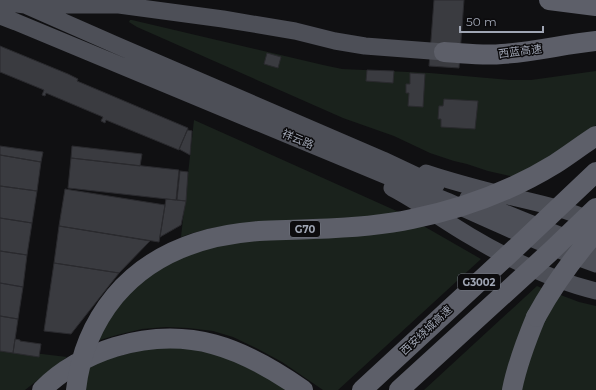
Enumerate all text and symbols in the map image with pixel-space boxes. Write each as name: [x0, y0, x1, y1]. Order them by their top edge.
scale bar: [460, 8, 543, 34]
text: 50 m: [466, 14, 497, 29]
street label: 西蓝高速: [497, 41, 543, 61]
street label: 祥云路: [280, 126, 316, 152]
road number: G70: [290, 221, 320, 237]
road number: G3002: [458, 274, 500, 290]
street label: 西安绕城高速: [397, 302, 455, 358]

